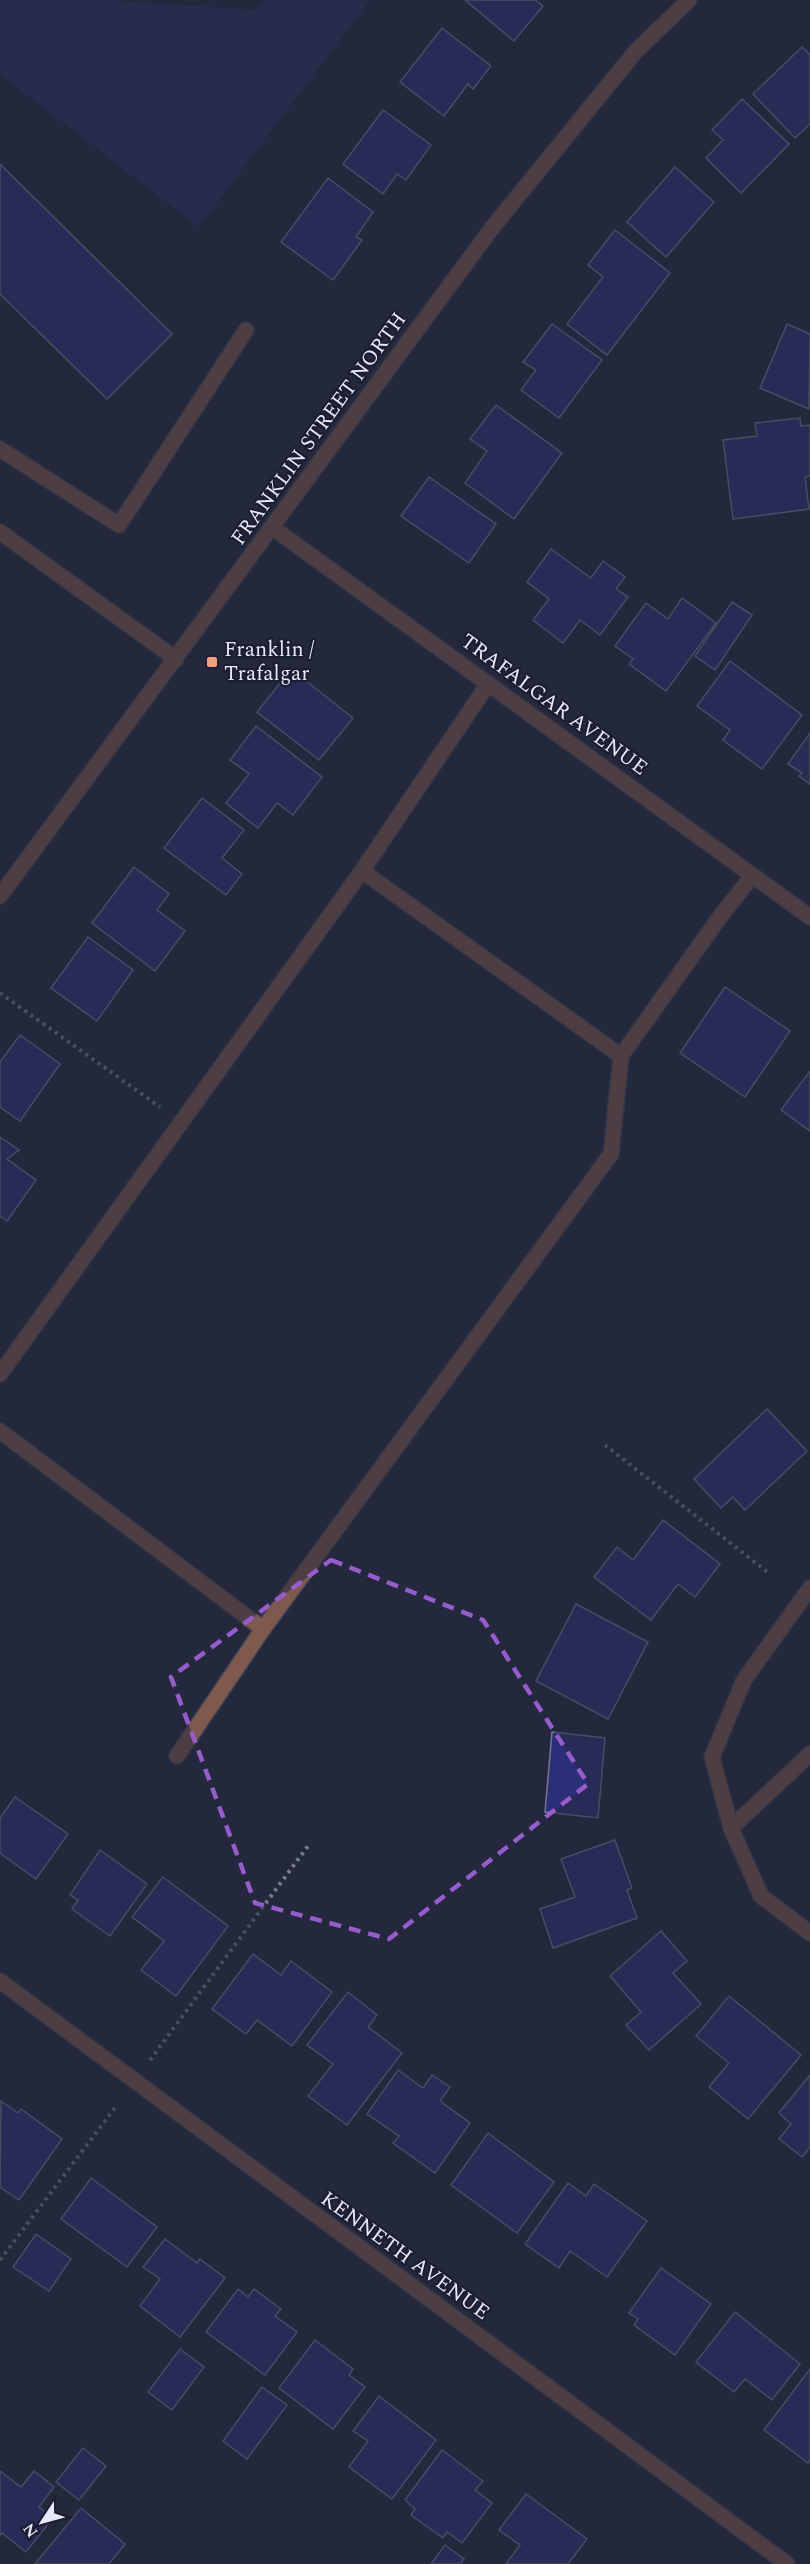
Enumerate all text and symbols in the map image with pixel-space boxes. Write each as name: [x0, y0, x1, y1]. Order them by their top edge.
street label: FRANKLIN STREET NORTH: [223, 306, 415, 552]
street label: TRAFALGAR AVENUE: [454, 626, 654, 784]
place label: Franklin / Trafalgar: [224, 634, 315, 690]
marker: Franklin / Trafalgar: [205, 655, 219, 669]
street label: KENNETH AVENUE: [314, 2184, 496, 2328]
north arrow: [12, 2492, 72, 2552]
text: N: [17, 2518, 44, 2543]

